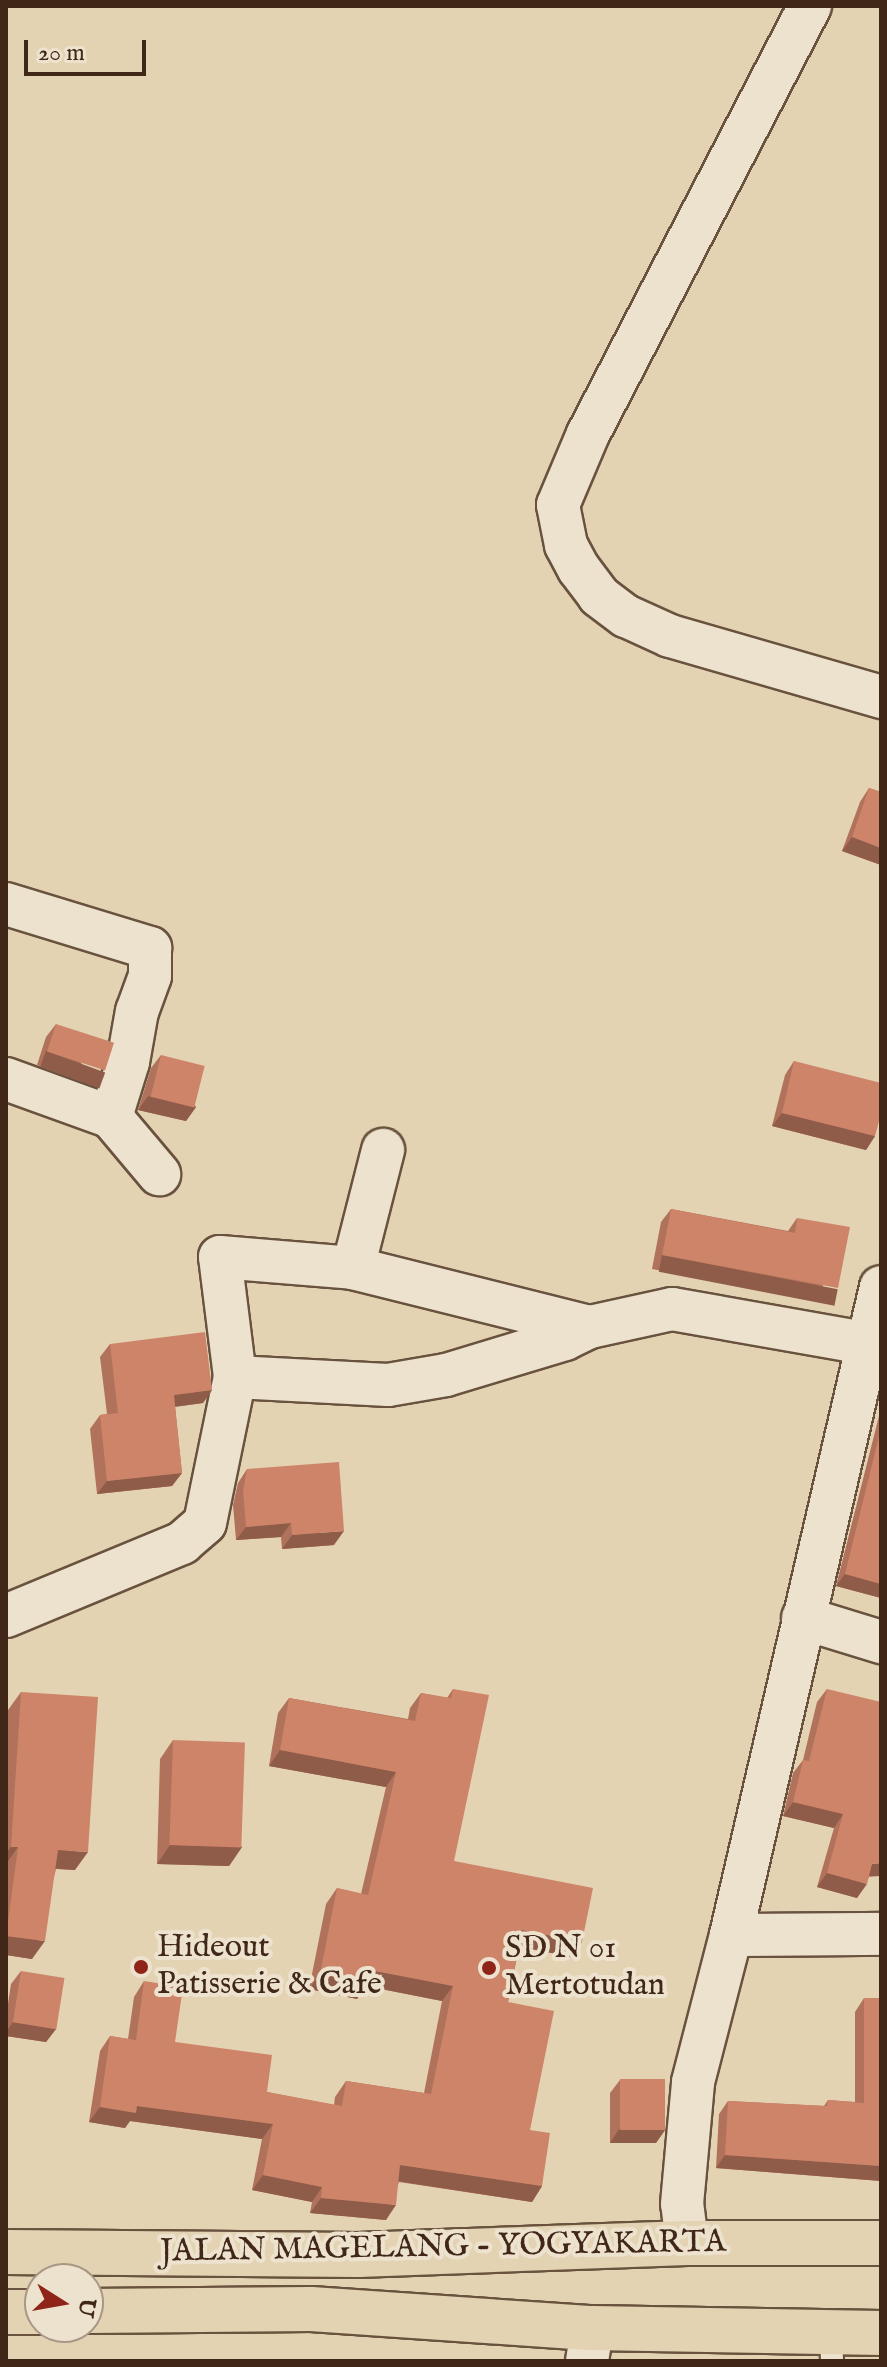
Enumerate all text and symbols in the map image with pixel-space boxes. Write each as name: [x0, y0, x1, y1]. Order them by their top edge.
scale bar: [28, 24, 150, 74]
text: 20 m: [38, 38, 85, 69]
place label: Hideout Patisserie & Cafe: [157, 1930, 382, 2005]
place label: SD N 01 Mertotudan: [505, 1931, 665, 2006]
marker: Hideout Patisserie & Cafe: [132, 1958, 150, 1976]
marker: SD N 01 Mertotudan: [480, 1959, 498, 1977]
street label: JALAN MAGELANG - YOGYAKARTA: [160, 2224, 726, 2272]
north arrow: [24, 2263, 104, 2343]
text: U: [70, 2295, 101, 2319]

